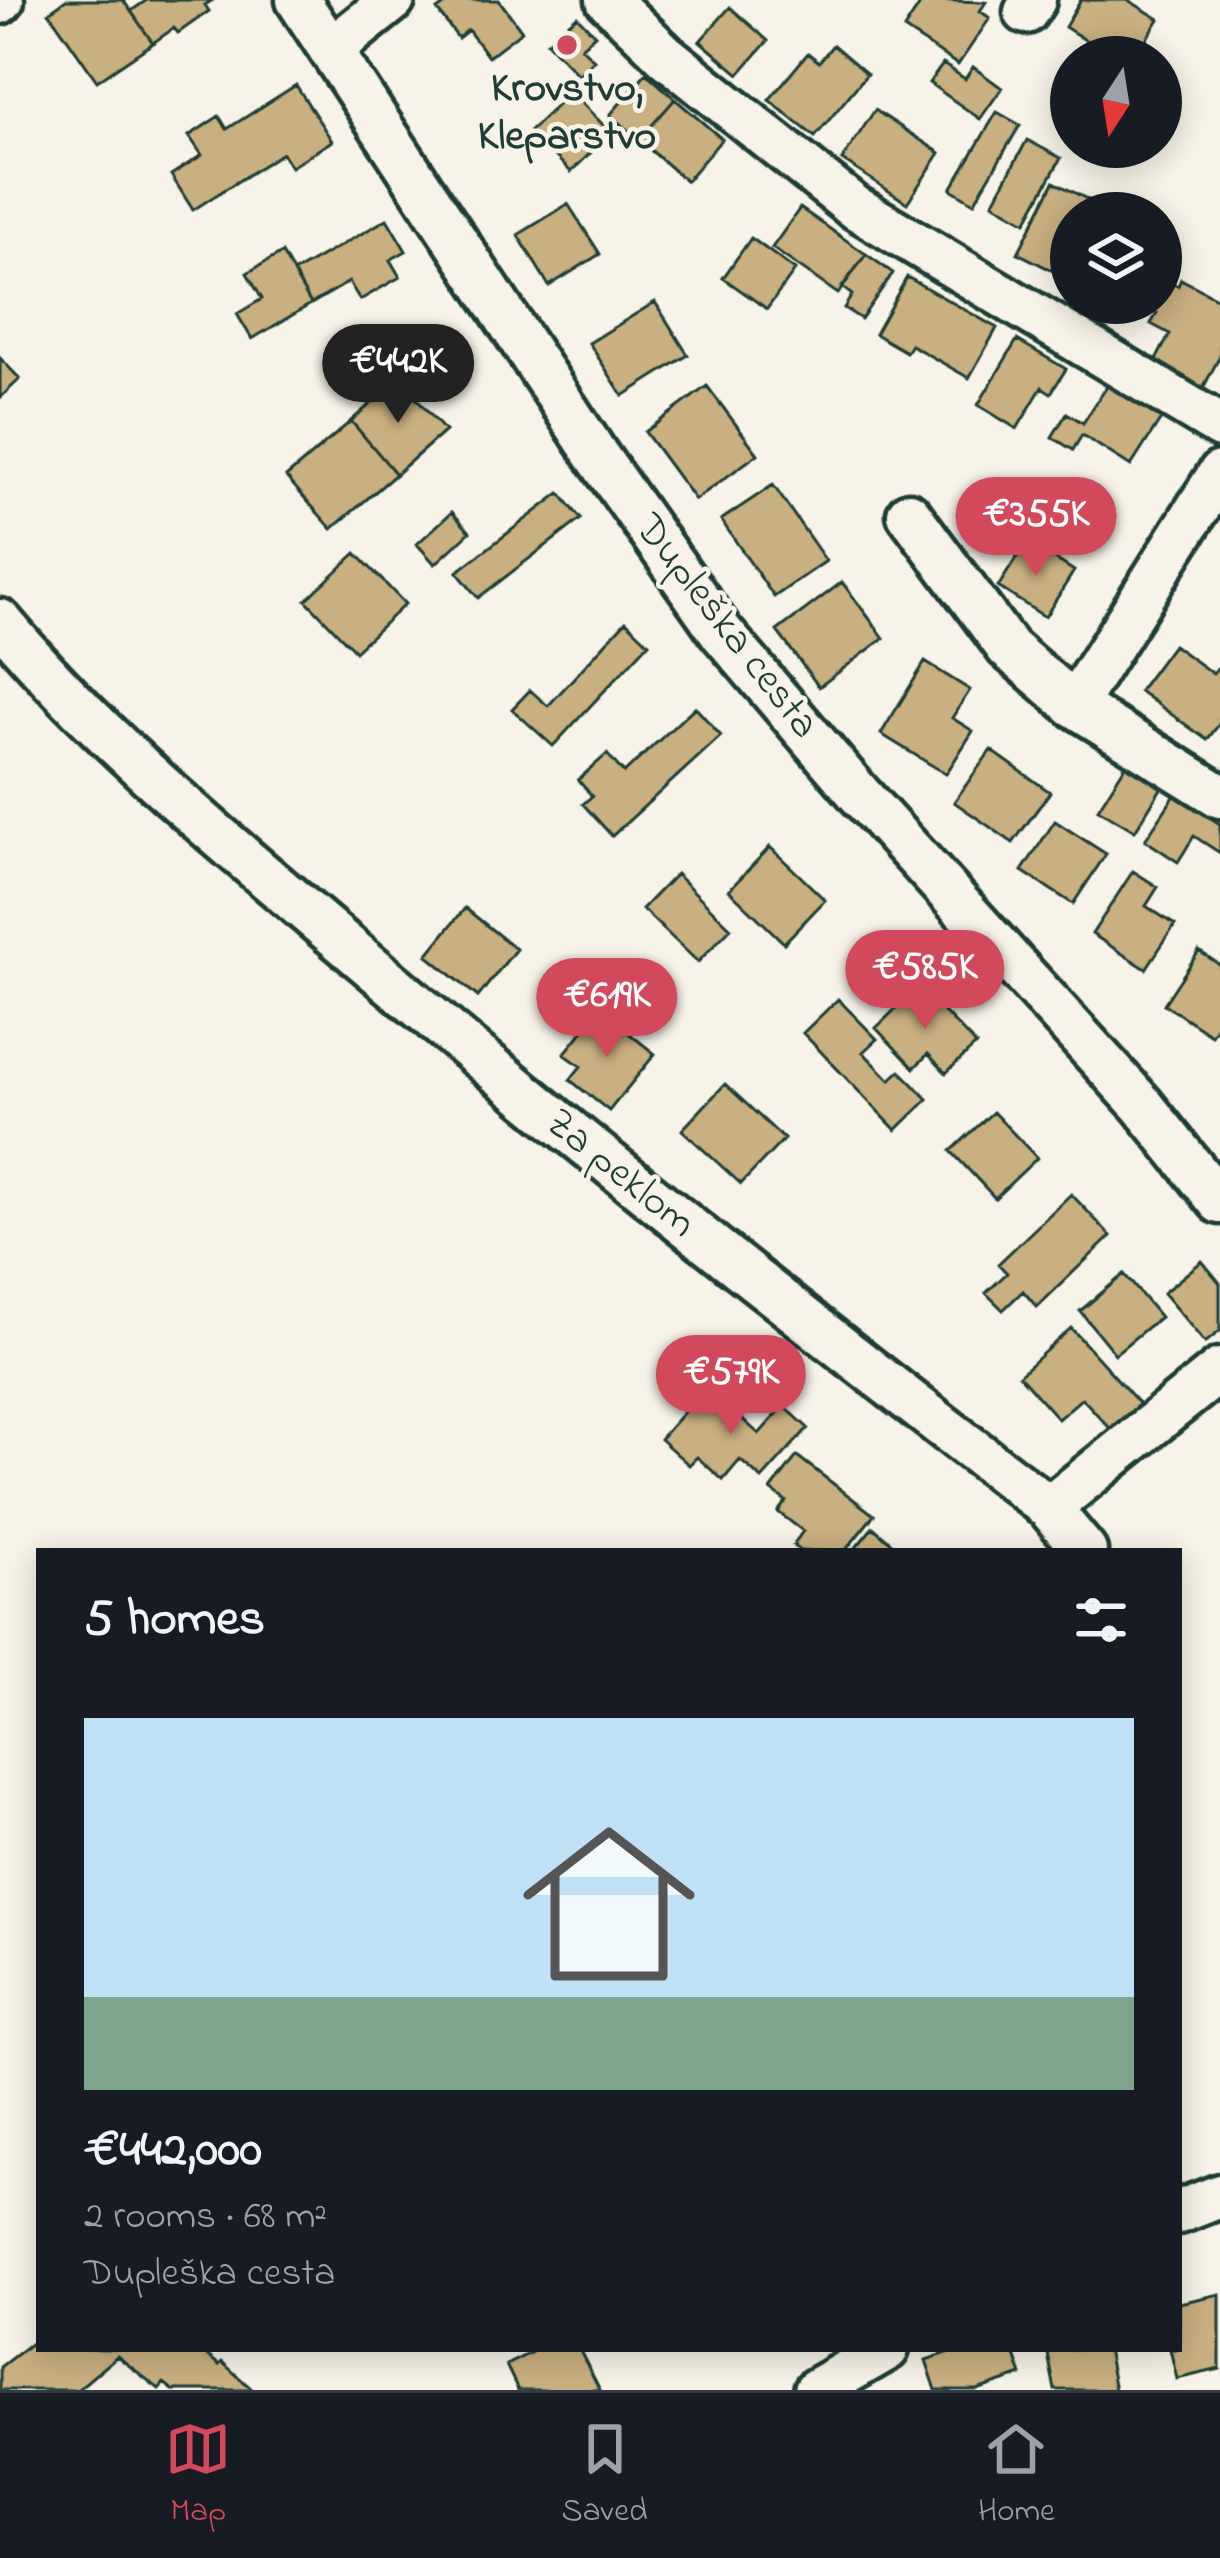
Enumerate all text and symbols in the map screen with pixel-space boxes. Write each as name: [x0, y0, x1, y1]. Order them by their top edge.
marker: Krovstvo, Kleparstvo: [554, 32, 580, 58]
north arrow: [1050, 36, 1182, 168]
map controls: [1050, 36, 1182, 324]
place label: Krovstvo, Kleparstvo: [478, 59, 656, 168]
button: layers: [1050, 192, 1182, 324]
pin: €442K: [314, 324, 482, 426]
text: €442K: [349, 334, 447, 391]
pin: €355K: [952, 477, 1120, 579]
text: €355K: [983, 487, 1089, 544]
street label: Dupleška cesta: [618, 501, 833, 752]
pin: €585K: [841, 930, 1009, 1032]
text: €585K: [872, 940, 978, 997]
pin: €619K: [523, 958, 691, 1060]
text: €619K: [563, 968, 651, 1025]
street label: Za peklom: [531, 1094, 709, 1254]
pin: €579K: [647, 1335, 815, 1437]
text: €579K: [683, 1345, 779, 1402]
text: 5 homes: [84, 1583, 265, 1658]
icon: filters: [1068, 1587, 1134, 1653]
icon: home: [501, 1796, 717, 2012]
text: €442,000: [84, 2114, 262, 2189]
text: 2 rooms · 68 m²: [84, 2189, 327, 2246]
text: Dupleška cesta: [84, 2246, 335, 2303]
tab: Map: [165, 2416, 231, 2536]
tab: Saved: [562, 2416, 648, 2536]
tab: Home: [978, 2416, 1055, 2536]

